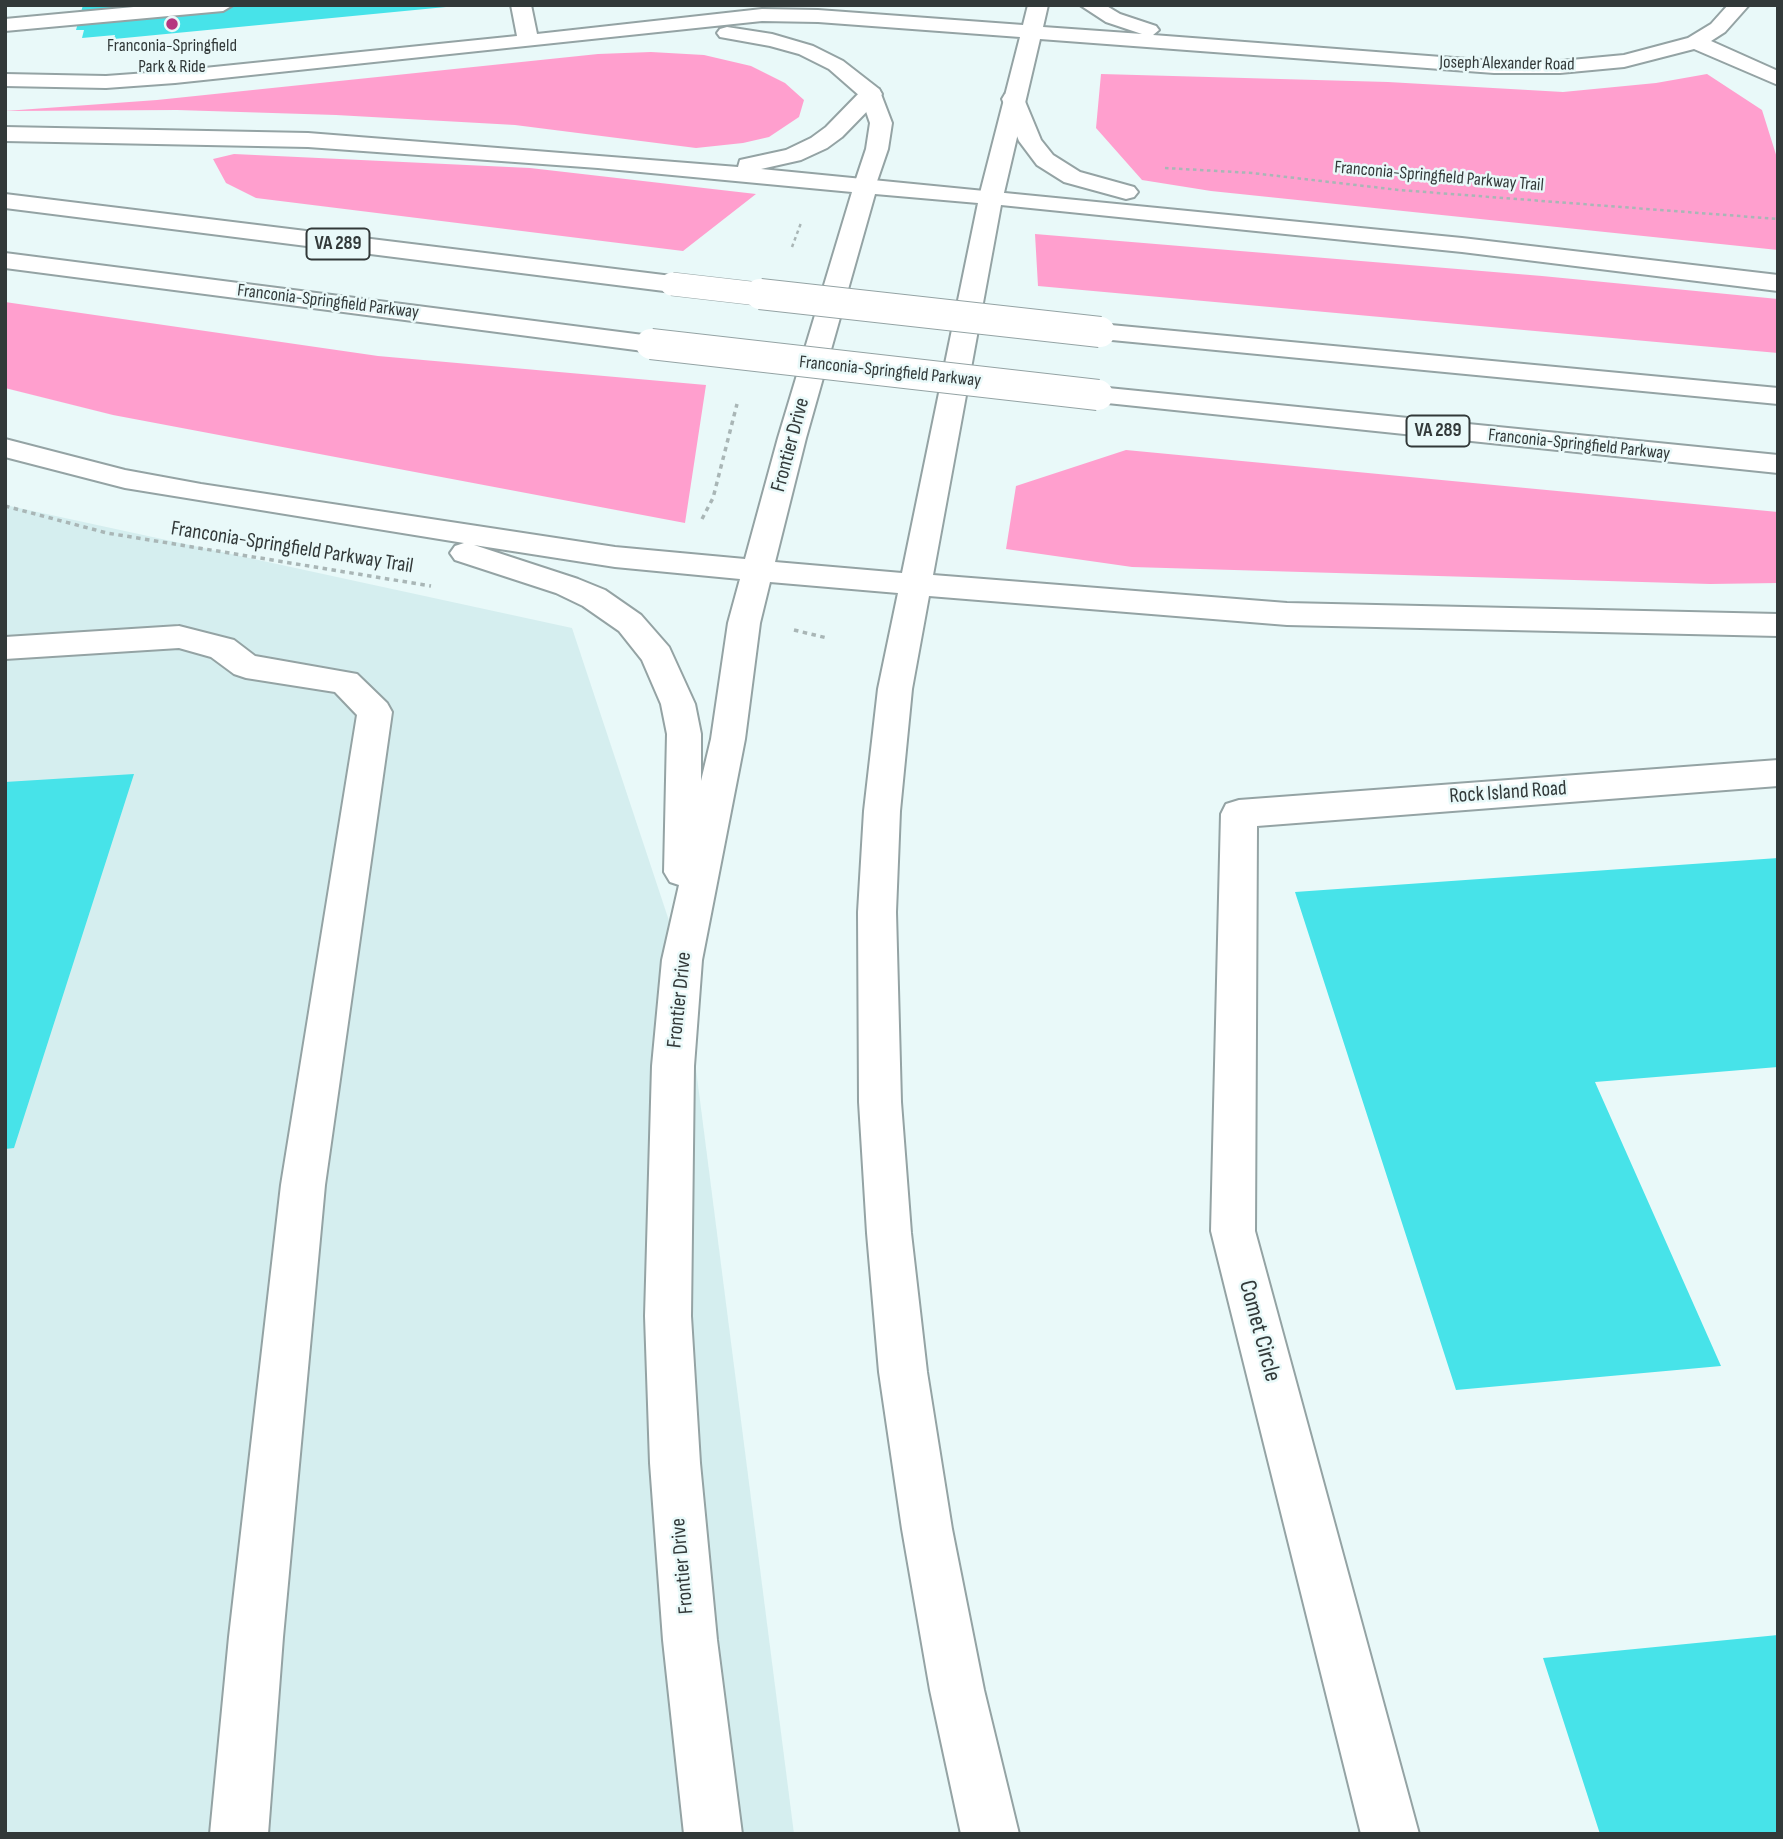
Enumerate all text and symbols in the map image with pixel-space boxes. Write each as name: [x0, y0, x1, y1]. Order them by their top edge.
marker: Franconia-Springfield Park & Ride: [164, 16, 180, 32]
place label: Franconia-Springfield Park & Ride: [107, 35, 237, 78]
street label: Joseph Alexander Road: [1439, 52, 1575, 76]
street label: Franconia-Springfield Parkway Trail: [1333, 157, 1545, 197]
road number: VA 289: [306, 228, 370, 260]
street label: Franconia-Springfield Parkway: [236, 280, 420, 324]
street label: Franconia-Springfield Parkway: [798, 352, 982, 392]
street label: Frontier Drive: [766, 395, 816, 495]
road number: VA 289: [1406, 416, 1470, 446]
street label: Franconia-Springfield Parkway: [1487, 425, 1671, 465]
street label: Franconia-Springfield Parkway Trail: [169, 516, 415, 580]
street label: Rock Island Road: [1448, 776, 1568, 810]
street label: Frontier Drive: [662, 951, 698, 1049]
street label: Comet Circle: [1232, 1277, 1286, 1385]
street label: Frontier Drive: [666, 1517, 700, 1615]

